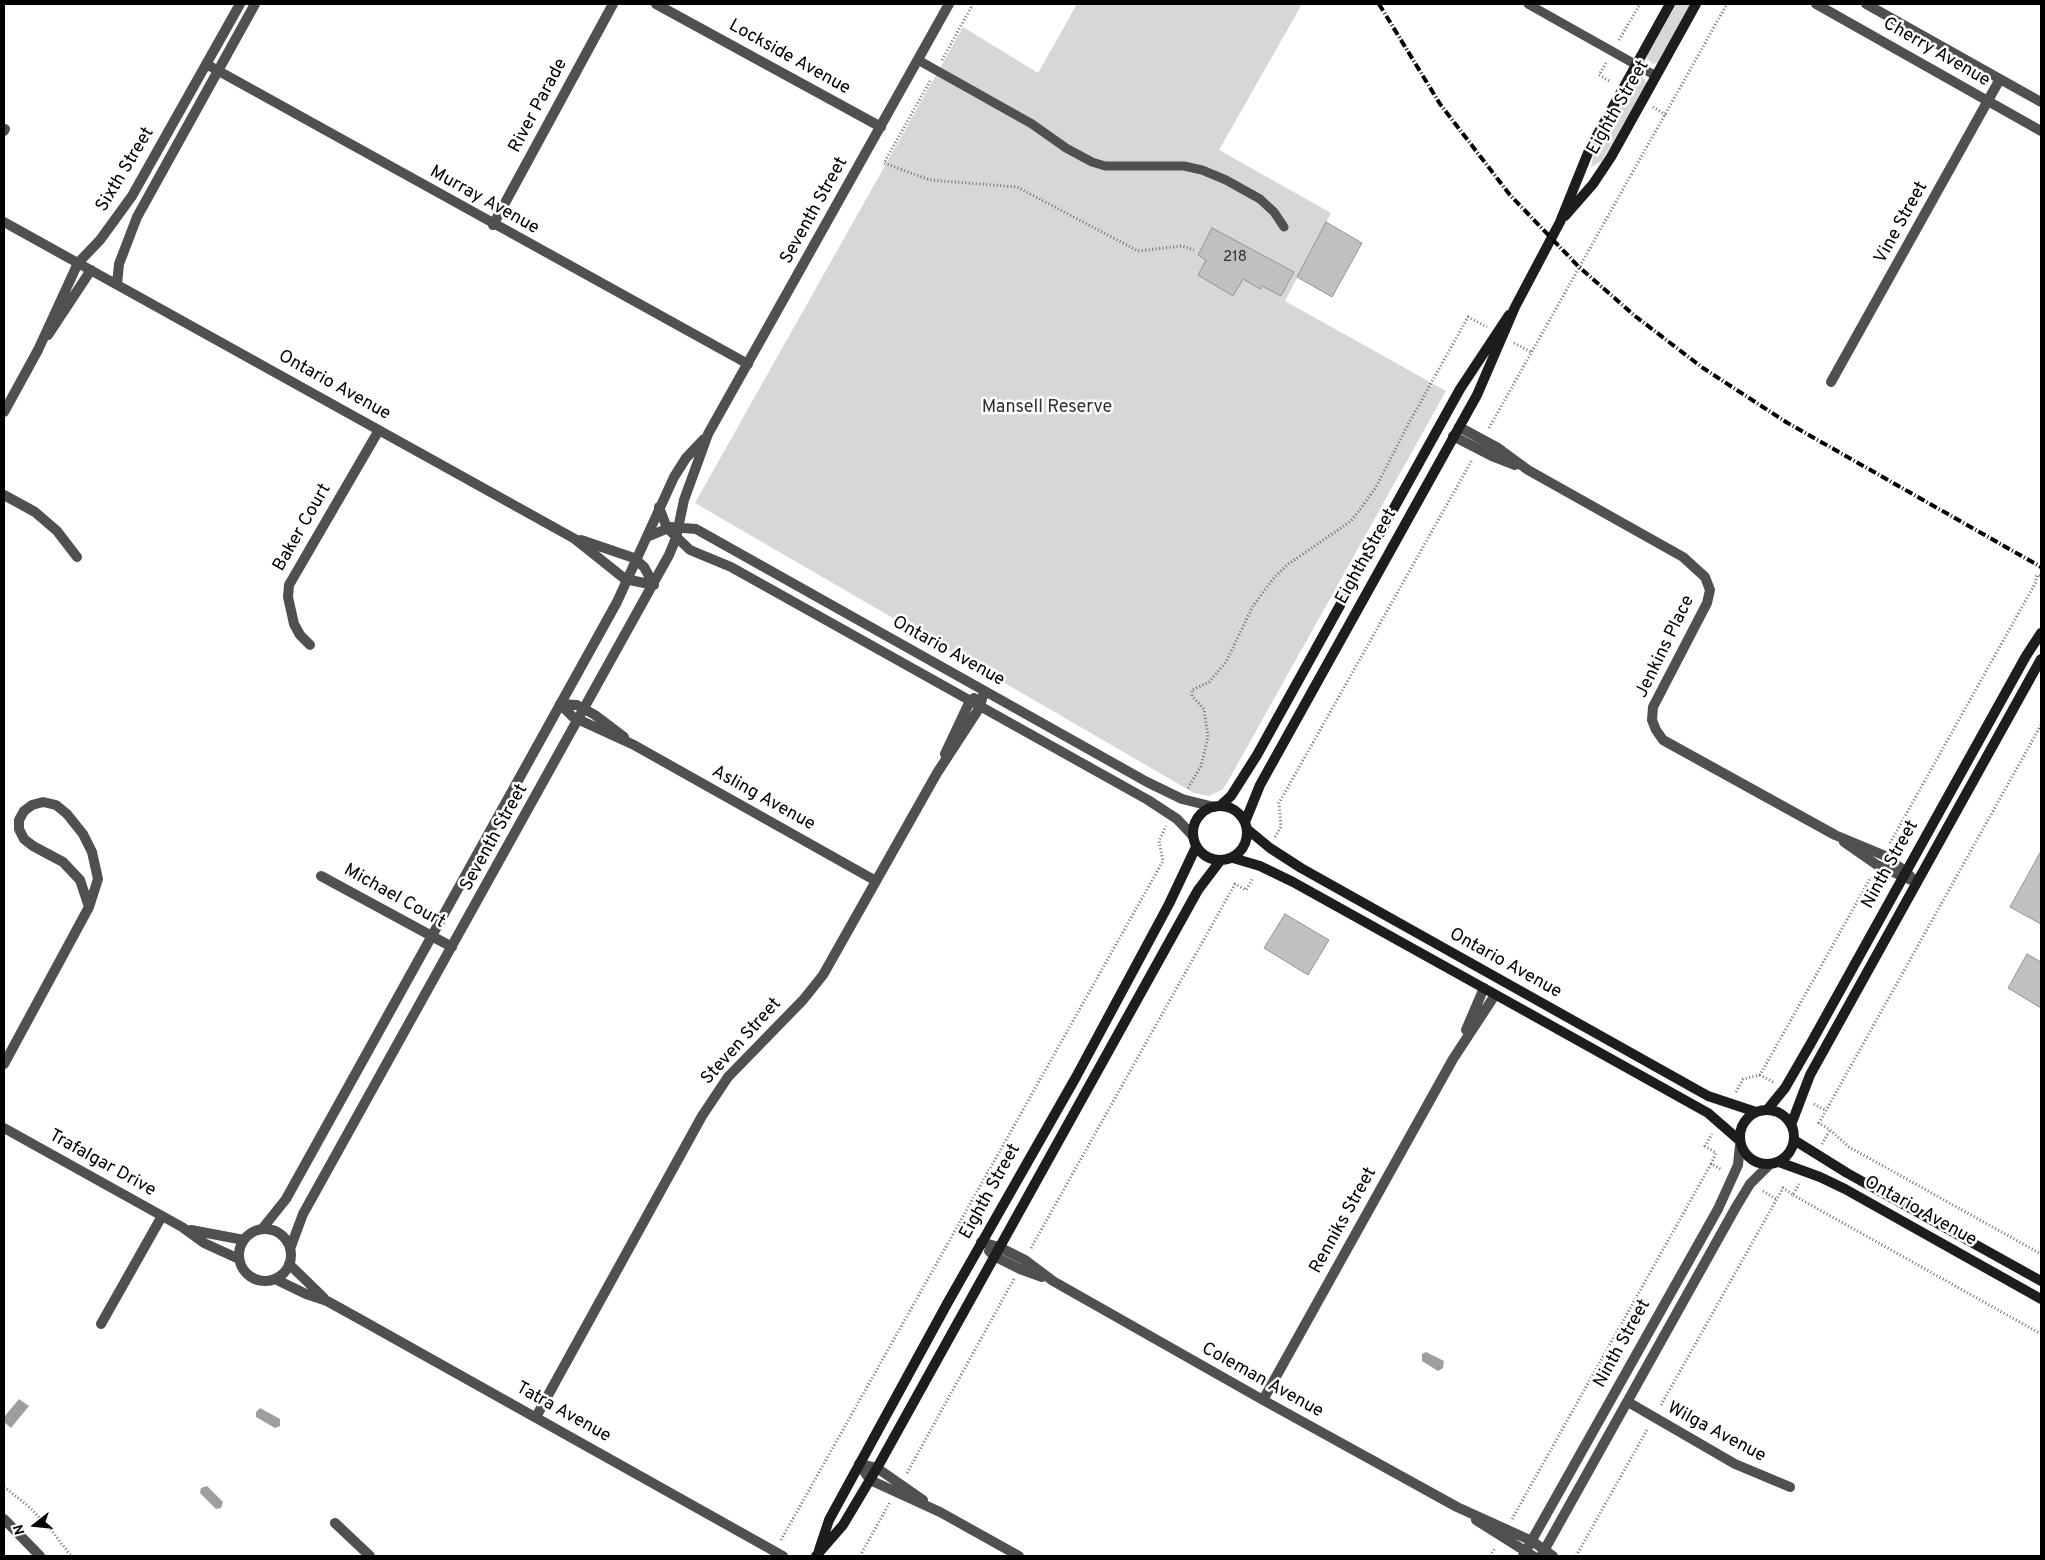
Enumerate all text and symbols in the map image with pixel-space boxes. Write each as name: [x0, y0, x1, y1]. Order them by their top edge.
street label: Cherry Avenue: [1879, 14, 1993, 92]
street label: Lockside Avenue: [724, 16, 854, 100]
street label: River Parade: [505, 55, 573, 157]
street label: Eighth Street: [1583, 57, 1655, 159]
street label: Sixth Street: [92, 124, 160, 216]
street label: Seventh Street: [777, 154, 853, 268]
street label: Murray Avenue: [426, 162, 542, 240]
street label: Vine Street: [1871, 178, 1933, 268]
house number: 218: [1223, 249, 1247, 267]
street label: Ontario Avenue: [274, 346, 394, 426]
park label: Mansell Reserve: [982, 397, 1112, 419]
street label: Baker Court: [269, 480, 337, 576]
street label: Eighth Street: [1332, 506, 1402, 608]
street label: Jenkins Place: [1632, 592, 1700, 702]
street label: Ontario Avenue: [888, 612, 1008, 692]
street label: Asling Avenue: [708, 762, 818, 836]
street label: Seventh Street: [457, 781, 533, 895]
street label: Ninth Street: [1858, 817, 1924, 913]
street label: Michael Court: [339, 860, 449, 934]
street label: Ontario Avenue: [1445, 924, 1565, 1004]
street label: Steven Street: [697, 994, 787, 1090]
street label: Trafalgar Drive: [45, 1126, 159, 1202]
street label: Eighth Street: [956, 1141, 1026, 1243]
street label: Renniks Street: [1306, 1164, 1382, 1278]
street label: Ontario Avenue: [1860, 1172, 1980, 1252]
street label: Ninth Street: [1590, 1296, 1656, 1392]
street label: Coleman Avenue: [1197, 1339, 1327, 1423]
street label: Tatra Avenue: [512, 1378, 614, 1448]
street label: Wilga Avenue: [1663, 1398, 1769, 1468]
north arrow: [10, 1500, 60, 1550]
text: N: [11, 1522, 30, 1536]

